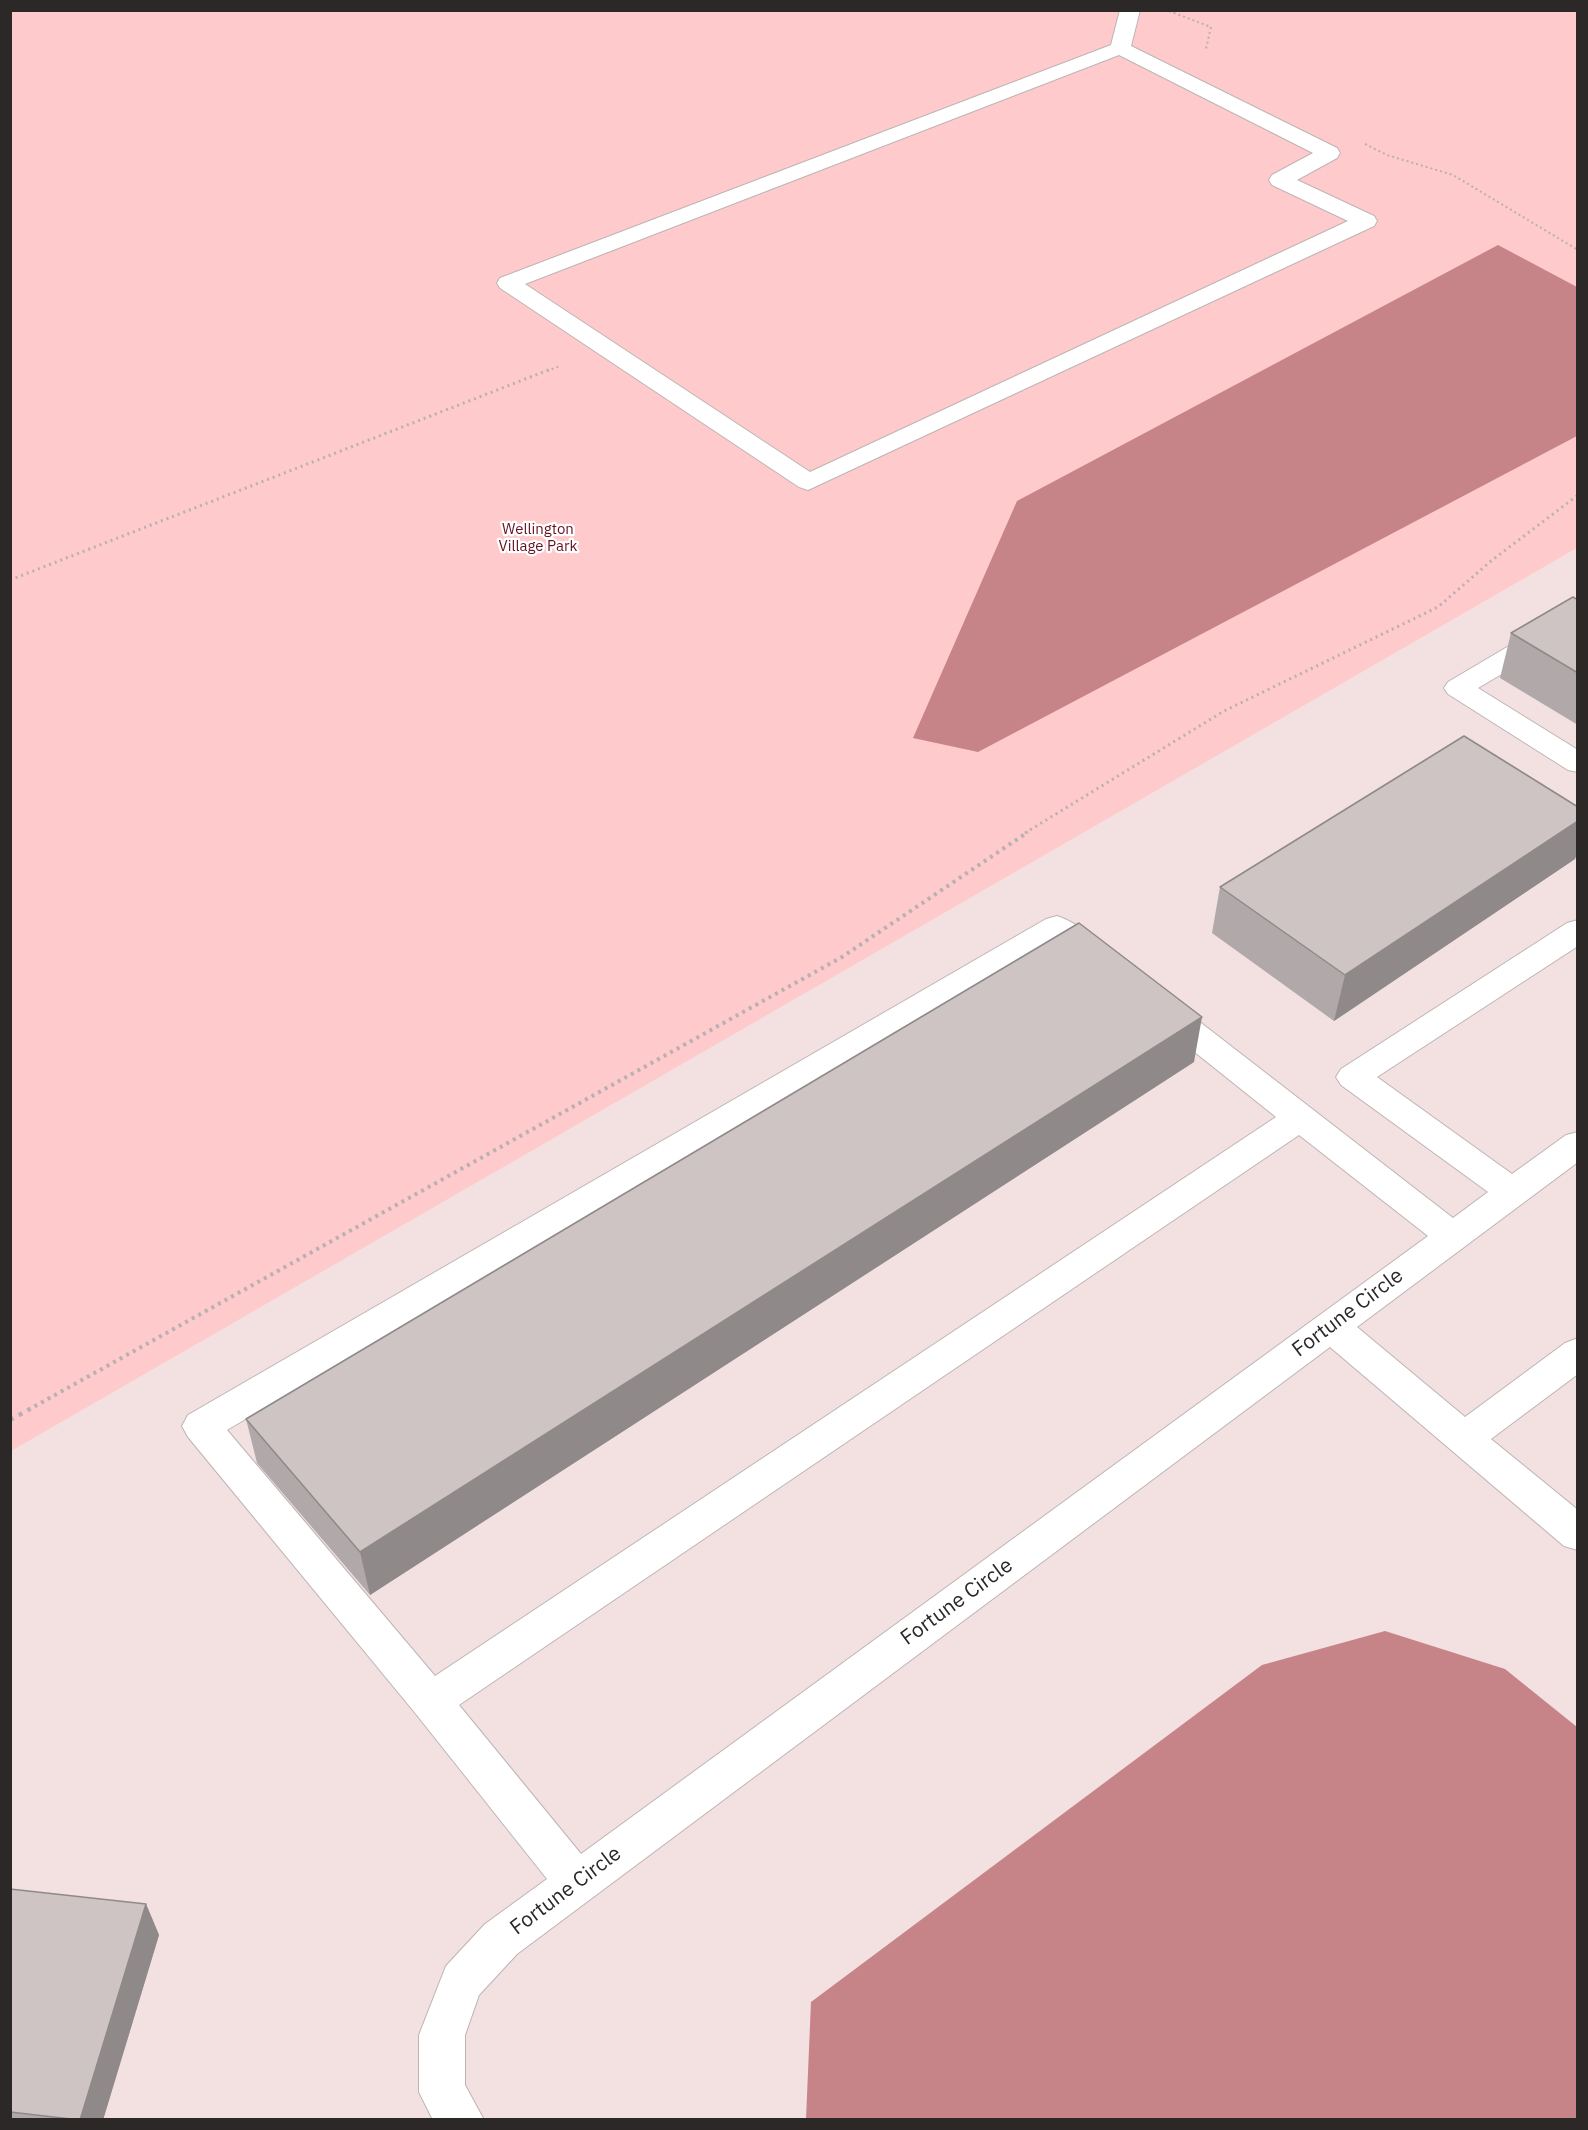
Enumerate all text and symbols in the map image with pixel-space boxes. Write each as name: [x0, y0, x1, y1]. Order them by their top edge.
park label: Wellington Village Park: [499, 521, 577, 556]
street label: Fortune Circle: [1288, 1263, 1408, 1363]
street label: Fortune Circle: [896, 1553, 1018, 1651]
street label: Fortune Circle: [506, 1841, 626, 1941]

